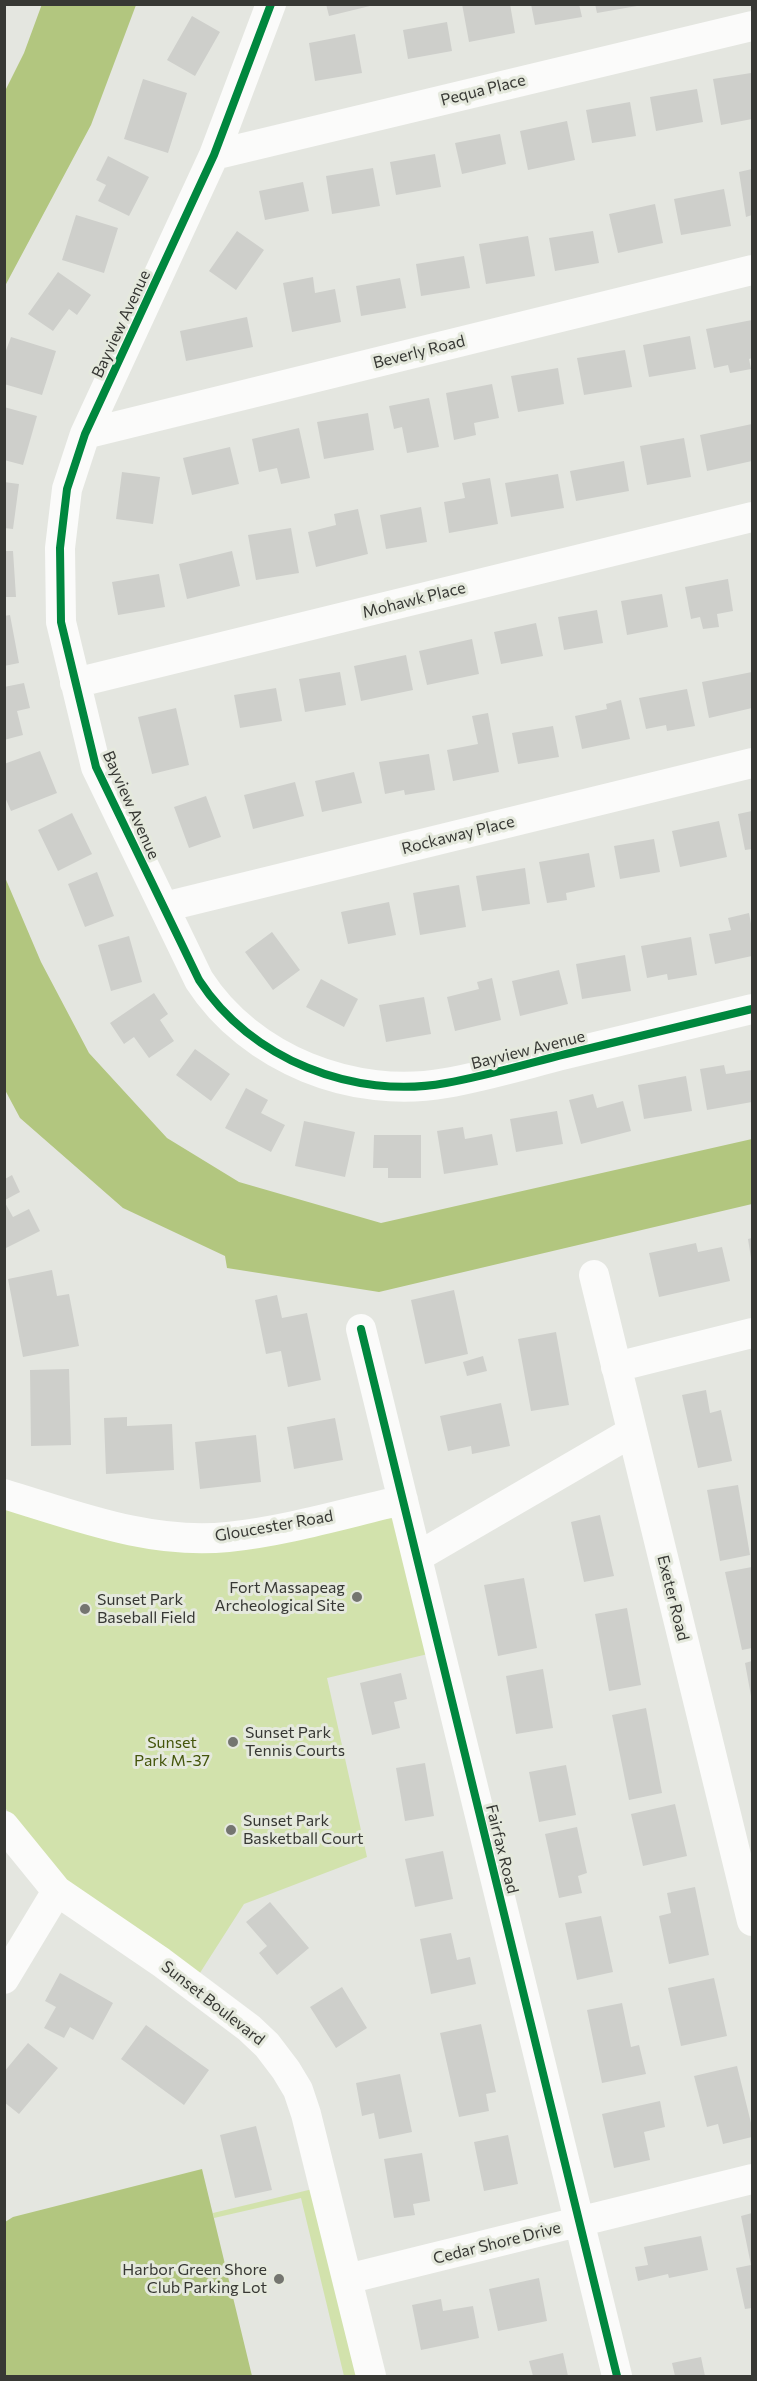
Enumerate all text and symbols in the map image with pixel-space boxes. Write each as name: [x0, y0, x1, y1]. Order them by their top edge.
street label: Pequa Place: [439, 70, 527, 110]
street label: Bayview Avenue: [88, 267, 154, 381]
street label: Beverly Road: [371, 331, 467, 373]
street label: Mohawk Place: [360, 578, 468, 622]
street label: Bayview Avenue: [99, 748, 163, 862]
street label: Rockaway Place: [400, 812, 516, 858]
street label: Bayview Avenue: [469, 1027, 587, 1073]
street label: Gloucester Road: [213, 1506, 335, 1546]
street label: Exeter Road: [653, 1553, 693, 1643]
place label: Fort Massapeag Archeological Site: [215, 1578, 345, 1616]
place label: Sunset Park Baseball Field: [97, 1590, 195, 1628]
marker: Fort Massapeag Archeological Site: [350, 1590, 364, 1604]
marker: Sunset Park Baseball Field: [78, 1602, 92, 1616]
place label: Sunset Park Tennis Courts: [245, 1723, 345, 1761]
park label: Sunset Park M-37: [134, 1733, 210, 1771]
marker: Sunset Park Tennis Courts: [226, 1735, 240, 1749]
street label: Fairfax Road: [482, 1802, 522, 1896]
place label: Sunset Park Basketball Court: [243, 1811, 364, 1849]
marker: Sunset Park Basketball Court: [224, 1823, 238, 1837]
street label: Sunset Boulevard: [158, 1957, 268, 2049]
street label: Cedar Shore Drive: [431, 2218, 563, 2268]
place label: Harbor Green Shore Club Parking Lot: [122, 2260, 267, 2298]
marker: Harbor Green Shore Club Parking Lot: [272, 2272, 286, 2286]

